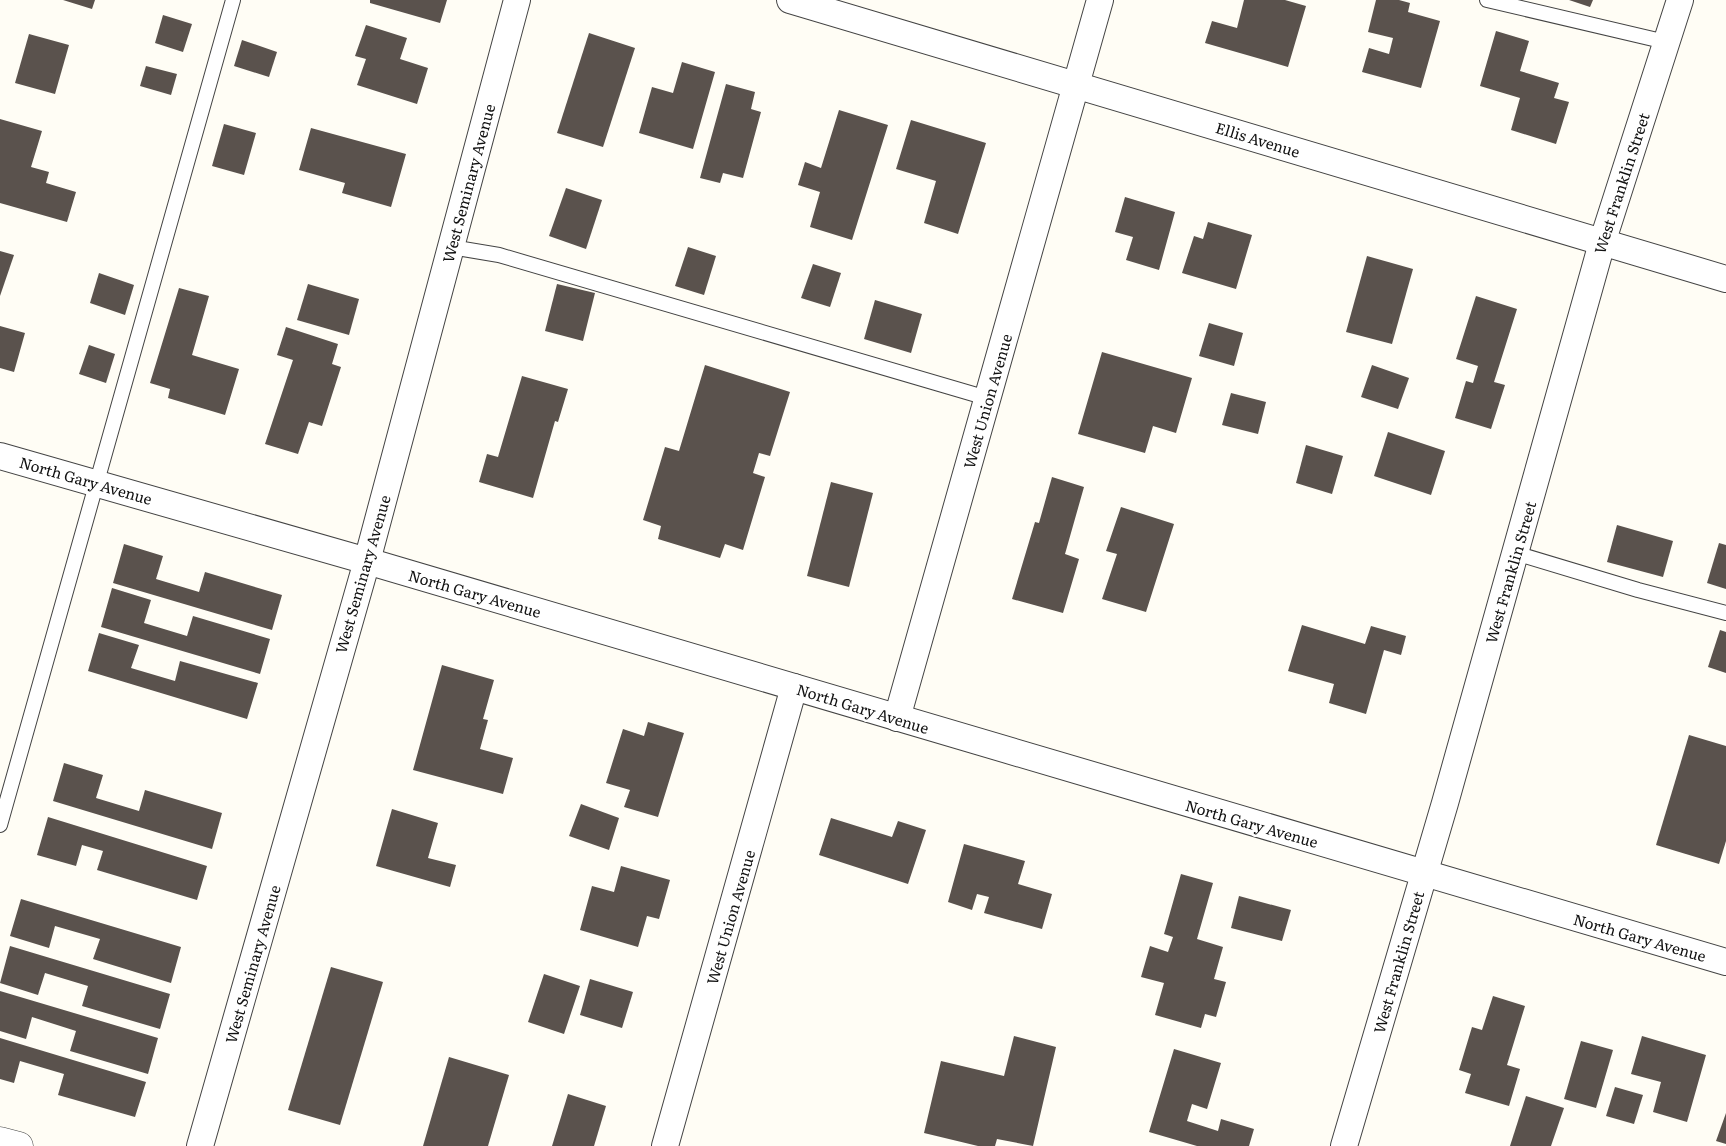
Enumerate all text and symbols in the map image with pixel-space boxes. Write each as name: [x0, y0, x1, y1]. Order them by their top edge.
street label: West Seminary Avenue: [436, 101, 500, 265]
street label: West Franklin Street: [1587, 109, 1655, 257]
street label: Ellis Avenue: [1213, 115, 1303, 163]
street label: West Union Avenue: [957, 331, 1017, 471]
street label: North Gary Avenue: [17, 450, 155, 510]
street label: West Seminary Avenue: [328, 492, 396, 656]
street label: West Franklin Street: [1479, 498, 1541, 646]
street label: North Gary Avenue: [406, 563, 544, 623]
street label: North Gary Avenue: [794, 677, 932, 739]
street label: North Gary Avenue: [1183, 793, 1321, 853]
street label: West Union Avenue: [700, 847, 760, 987]
street label: West Seminary Avenue: [218, 882, 286, 1046]
street label: West Franklin Street: [1367, 888, 1429, 1036]
street label: North Gary Avenue: [1571, 907, 1709, 967]

